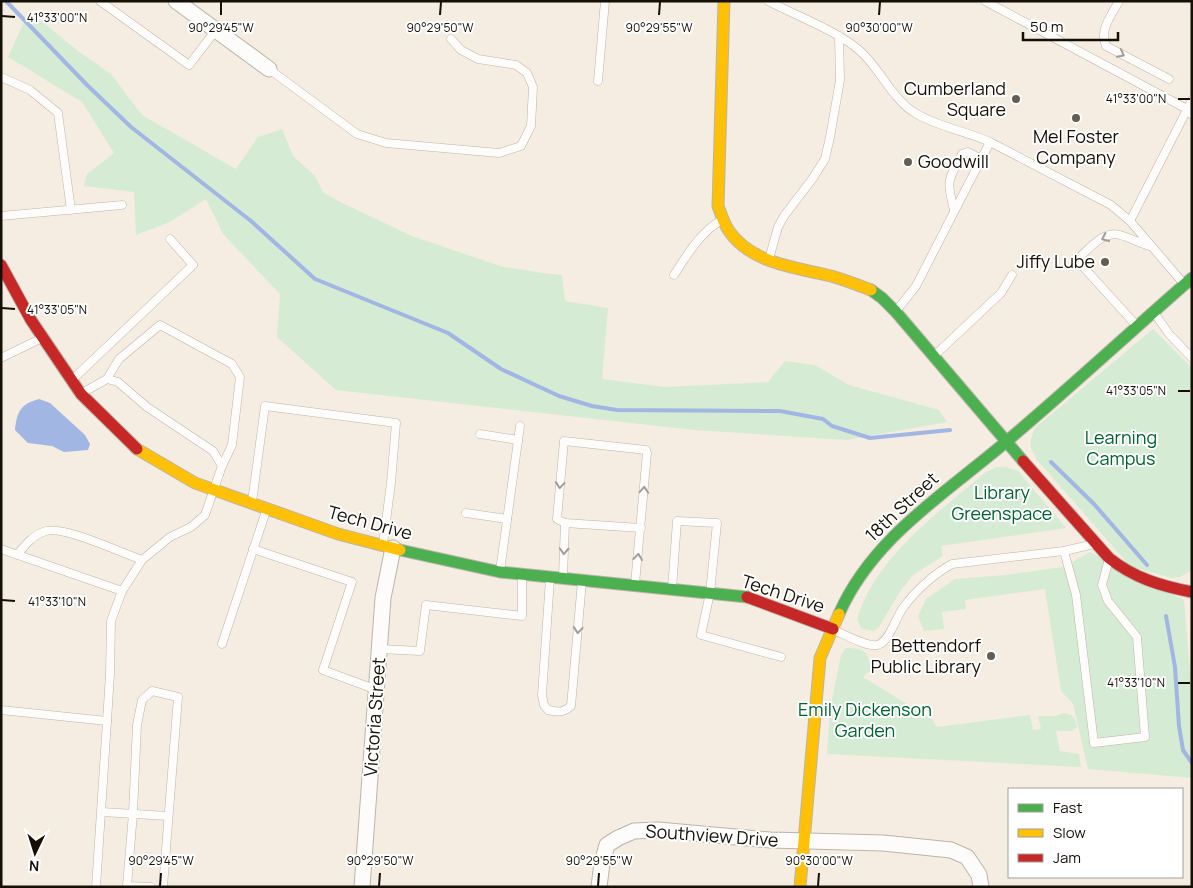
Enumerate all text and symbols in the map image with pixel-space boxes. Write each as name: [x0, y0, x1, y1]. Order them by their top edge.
text: 41°33'00"N: [27, 9, 87, 26]
scale bar: [1023, 10, 1118, 42]
text: 50 m: [1030, 16, 1064, 37]
text: 90°29'45"W: [188, 19, 255, 36]
text: 90°29'50"W: [406, 19, 474, 36]
text: 90°29'55"W: [626, 19, 693, 36]
text: 90°30'00"W: [845, 19, 913, 36]
one-way arrow: [1116, 48, 1125, 58]
place label: Cumberland Square: [904, 76, 1006, 121]
text: 41°33'00"N: [1106, 90, 1166, 107]
marker: Cumberland Square: [1010, 93, 1022, 105]
marker: Mel Foster Company: [1070, 112, 1082, 124]
place label: Mel Foster Company: [1033, 124, 1120, 169]
place label: Goodwill: [918, 149, 989, 173]
marker: Goodwill: [902, 156, 914, 168]
one-way arrow: [1101, 232, 1110, 242]
place label: Jiffy Lube: [1016, 249, 1095, 273]
marker: Jiffy Lube: [1099, 256, 1111, 268]
text: 41°33'05"N: [27, 301, 87, 318]
text: 41°33'05"N: [1106, 382, 1166, 399]
park label: Learning Campus: [1085, 425, 1157, 470]
street label: 18th Street: [860, 466, 943, 546]
park label: Library Greenspace: [952, 480, 1052, 525]
one-way arrow: [555, 481, 566, 489]
one-way arrow: [639, 486, 650, 494]
street label: Tech Drive: [326, 499, 415, 545]
one-way arrow: [559, 548, 569, 556]
one-way arrow: [632, 552, 643, 560]
street label: Tech Drive: [739, 568, 828, 618]
text: 41°33'10"N: [28, 593, 86, 610]
one-way arrow: [573, 626, 584, 634]
place label: Bettendorf Public Library: [871, 633, 982, 678]
marker: Bettendorf Public Library: [985, 650, 997, 662]
street label: Victoria Street: [358, 657, 390, 777]
text: 41°33'10"N: [1107, 674, 1165, 691]
park label: Emily Dickenson Garden: [798, 697, 932, 742]
legend: [1008, 788, 1183, 878]
text: Fast: [1053, 797, 1082, 818]
street label: Southview Drive: [645, 818, 779, 852]
text: Slow: [1053, 822, 1086, 843]
north arrow: [10, 828, 60, 878]
text: Jam: [1053, 847, 1081, 868]
text: 90°29'45"W: [128, 852, 195, 869]
text: 90°29'50"W: [346, 852, 414, 869]
text: 90°29'55"W: [566, 852, 633, 869]
text: 90°30'00"W: [785, 852, 853, 869]
text: N: [28, 857, 40, 876]

